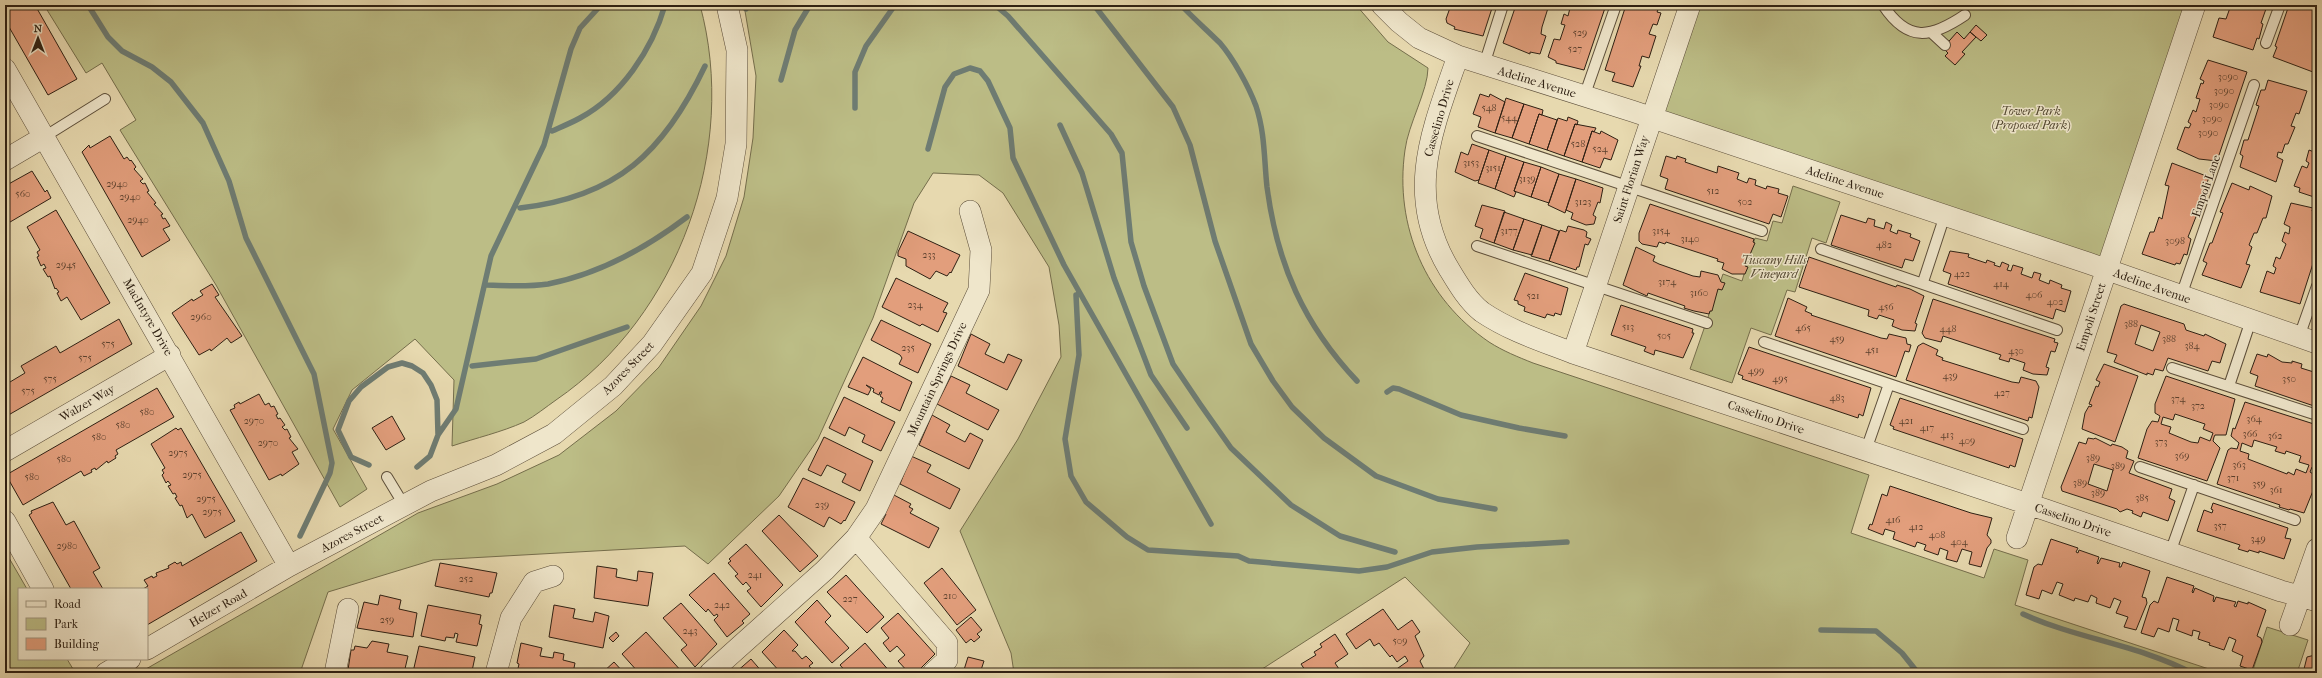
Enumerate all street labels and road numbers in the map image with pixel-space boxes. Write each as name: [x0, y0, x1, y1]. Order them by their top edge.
street label: Adeline Avenue: [1495, 63, 1578, 101]
street label: Casselino Drive: [1421, 78, 1457, 158]
street label: Saint Florian Way: [1610, 133, 1652, 225]
street label: Empoli Lane: [2189, 153, 2223, 219]
street label: Adeline Avenue: [1803, 162, 1886, 201]
street label: Adeline Avenue: [2111, 265, 2193, 306]
street label: MacIntyre Drive: [120, 276, 176, 358]
street label: Empoli Street: [2073, 280, 2109, 353]
street label: Mountain Springs Drive: [904, 320, 970, 438]
street label: Azores Street: [598, 338, 657, 398]
street label: Walzer Way: [56, 381, 118, 425]
street label: Casselino Drive: [1726, 397, 1806, 437]
street label: Casselino Drive: [2033, 500, 2113, 540]
street label: Azores Street: [317, 510, 386, 556]
street label: Helzer Road: [187, 586, 250, 630]

